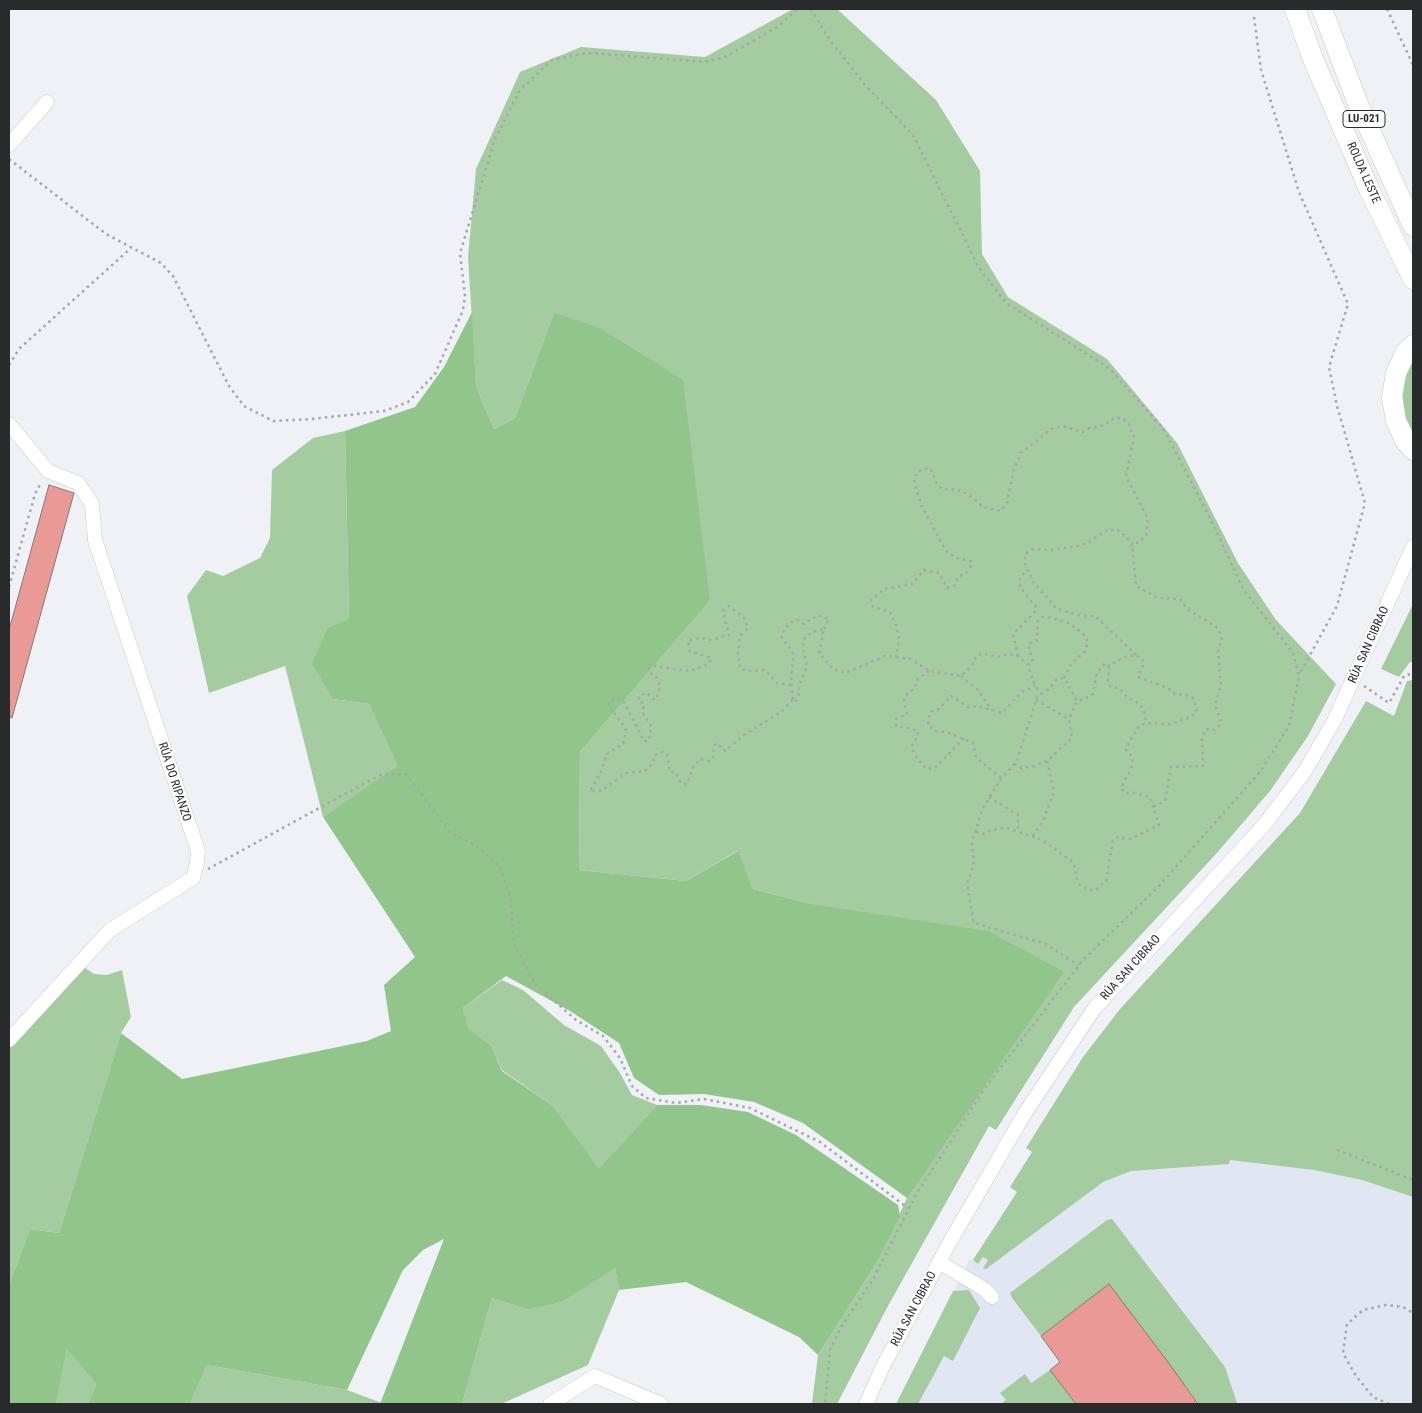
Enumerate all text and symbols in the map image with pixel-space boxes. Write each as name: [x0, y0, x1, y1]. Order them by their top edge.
road number: LU-021: [1343, 110, 1385, 128]
street label: ROLDA LESTE: [1343, 140, 1383, 206]
street label: RÚA SAN CIBRAO: [1346, 604, 1392, 686]
street label: RÚA DO RIPANZO: [154, 741, 194, 823]
street label: RÚA SAN CIBRAO: [1098, 932, 1164, 1004]
street label: RÚA SAN CIBRAO: [888, 1269, 940, 1349]

